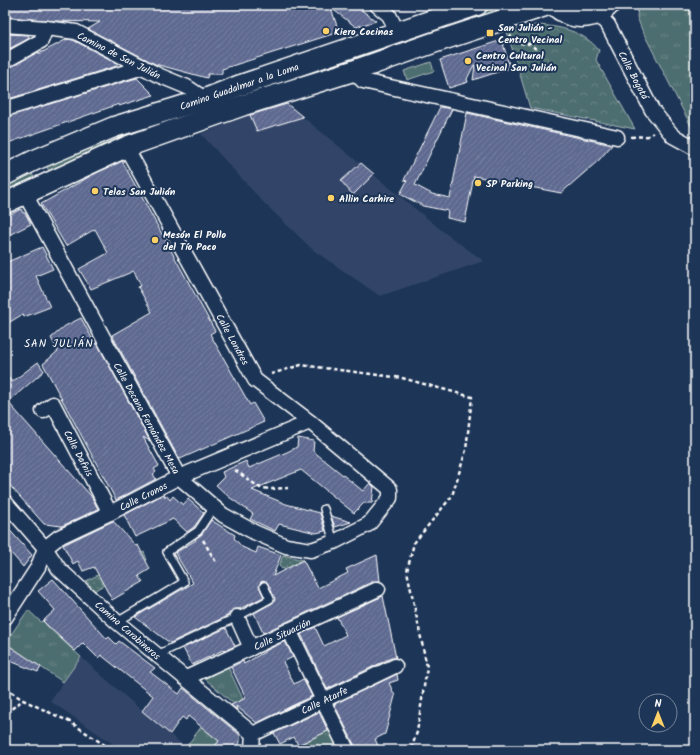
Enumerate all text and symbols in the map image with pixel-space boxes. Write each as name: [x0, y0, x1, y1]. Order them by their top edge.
place label: San Julián - Centro Vecinal: [498, 20, 562, 48]
place label: Kiero Cocinas: [334, 24, 393, 40]
marker: Kiero Cocinas: [321, 26, 331, 36]
street label: Camino de San Julián: [74, 28, 163, 84]
marker: San Julián - Centro Vecinal: [485, 28, 495, 38]
place label: Centro Cultural Vecinal San Julián: [476, 48, 557, 76]
street label: Calle Bogotá: [614, 48, 653, 104]
marker: Centro Cultural Vecinal San Julián: [463, 56, 473, 66]
street label: Camino Guadalmar a la Loma: [178, 59, 301, 115]
place label: SP Parking: [486, 176, 533, 192]
marker: SP Parking: [473, 178, 483, 188]
place label: Telas San Julián: [103, 184, 176, 200]
marker: Telas San Julián: [90, 186, 100, 196]
place label: Allin Carhire: [339, 191, 394, 207]
marker: Allin Carhire: [326, 193, 336, 203]
place label: Mesón El Pollo del Tío Paco: [163, 227, 226, 255]
marker: Mesón El Pollo del Tío Paco: [150, 235, 160, 245]
street label: Calle Londres: [211, 311, 253, 369]
district label: SAN JULIÁN: [24, 335, 94, 353]
street label: Calle Decano Fernández Mesa: [109, 360, 184, 478]
street label: Calle Dafnis: [59, 427, 97, 480]
street label: Calle Cronos: [117, 478, 171, 516]
street label: Camino Carabineros: [91, 597, 165, 665]
street label: Calle Situación: [251, 615, 314, 655]
street label: Calle Atarfe: [298, 682, 351, 719]
north arrow: [638, 693, 678, 733]
text: N: [655, 695, 662, 713]

